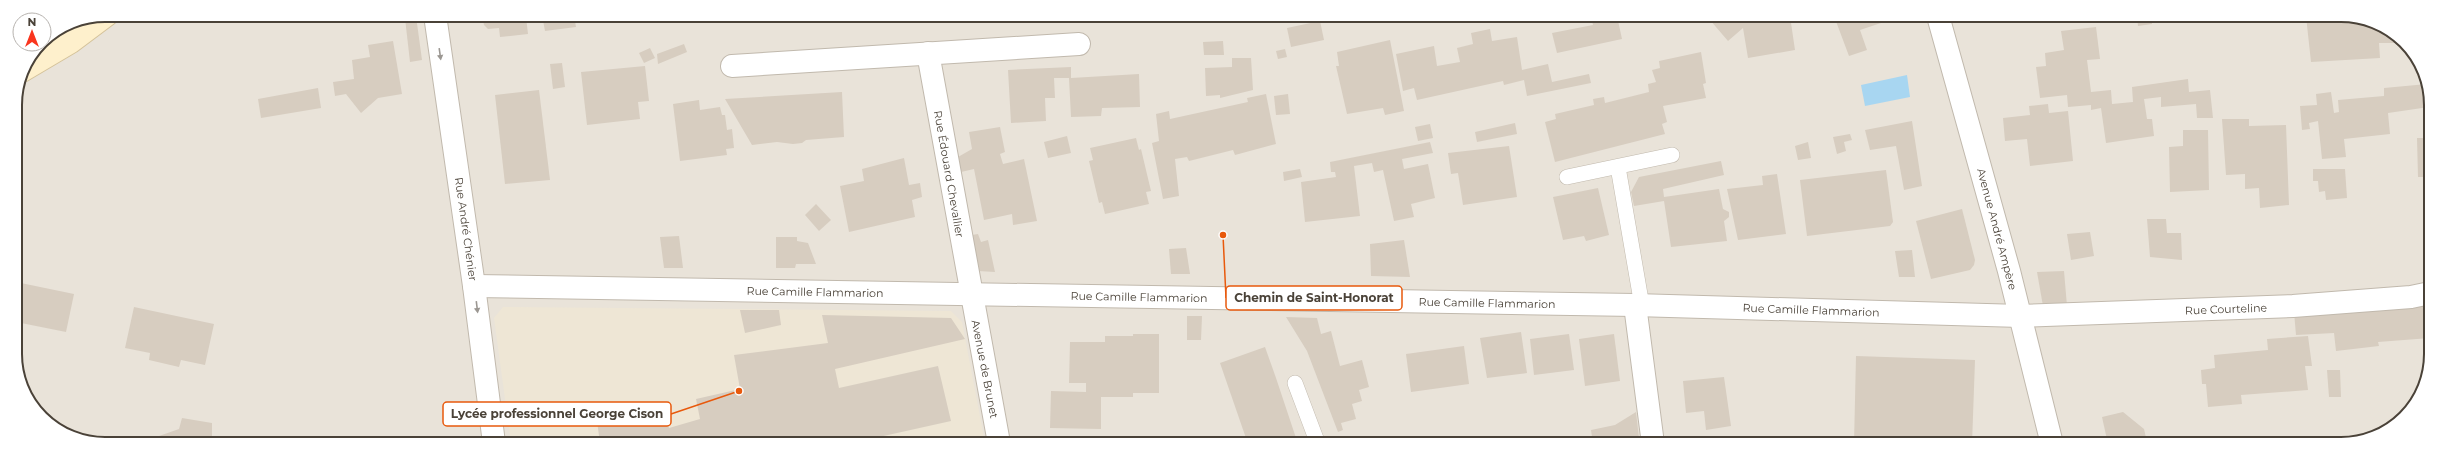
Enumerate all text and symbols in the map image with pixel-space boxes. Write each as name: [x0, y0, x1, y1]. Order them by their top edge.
north arrow: [12, 12, 52, 52]
text: N: [28, 15, 36, 29]
one-way arrow: [437, 48, 443, 60]
street label: Rue Édouard Chevallier: [931, 109, 967, 239]
street label: Avenue André Ampère: [1974, 167, 2020, 292]
street label: Rue André Chénier: [452, 176, 480, 282]
street label: Rue Camille Flammarion: [746, 284, 884, 300]
callout: Chemin de Saint-Honorat: [1226, 286, 1402, 310]
street label: Rue Camille Flammarion: [1070, 289, 1208, 305]
text: Chemin de Saint-Honorat: [1234, 290, 1395, 305]
street label: Rue Camille Flammarion: [1418, 295, 1556, 311]
one-way arrow: [474, 301, 480, 313]
street label: Rue Camille Flammarion: [1742, 301, 1880, 319]
street label: Rue Courteline: [2185, 301, 2268, 317]
street label: Avenue de Brunet: [969, 319, 1002, 420]
callout: Lycée professionnel George Cison: [443, 402, 671, 426]
text: Lycée professionnel George Cison: [451, 406, 663, 421]

